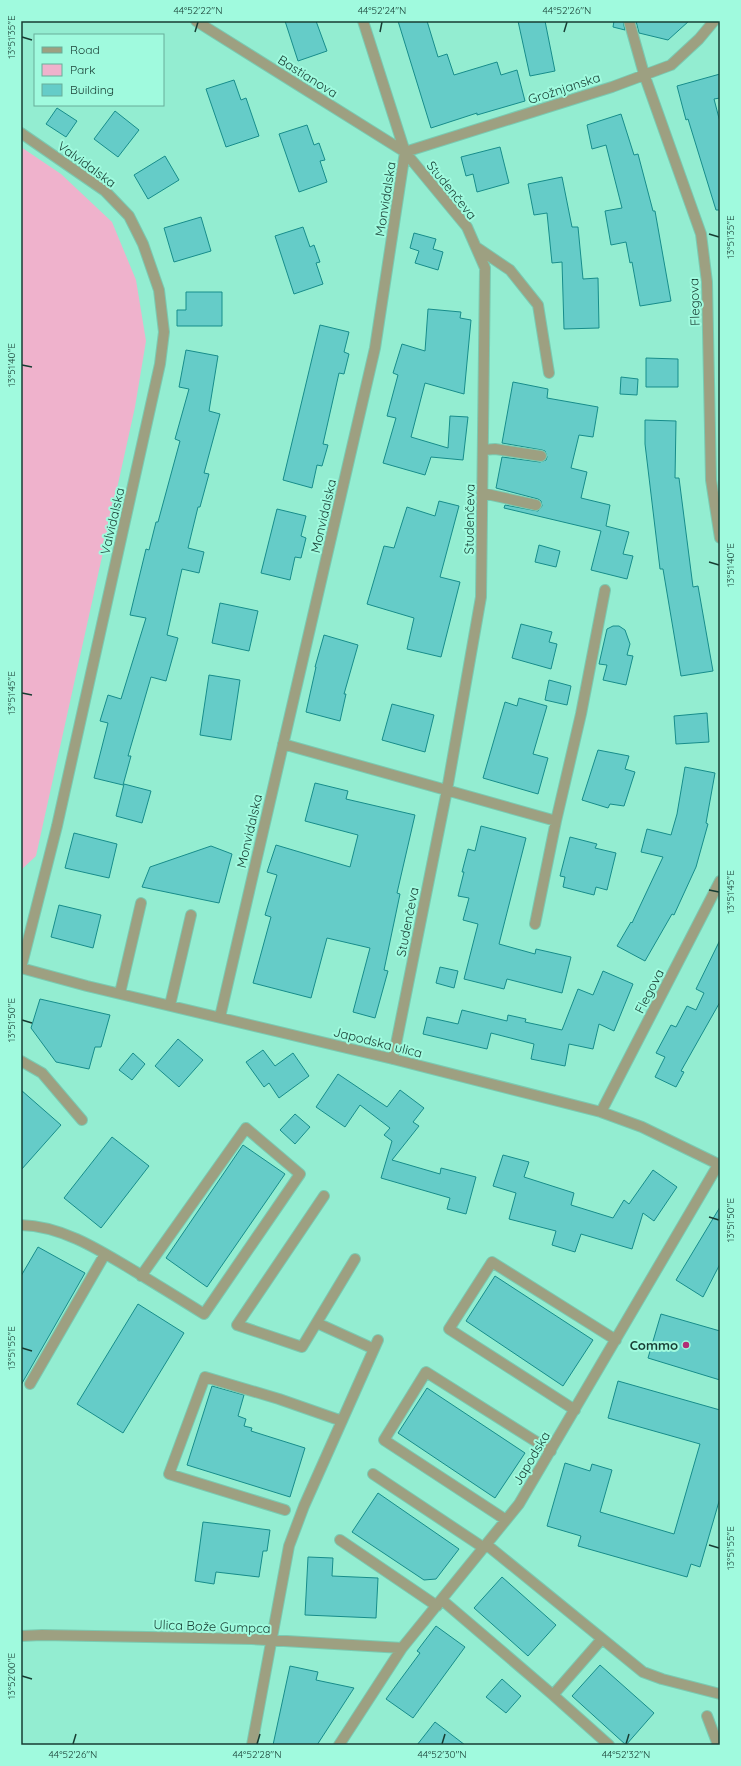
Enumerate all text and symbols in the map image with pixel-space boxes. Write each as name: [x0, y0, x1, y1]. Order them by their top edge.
text: 44°52'22"N: [174, 4, 222, 17]
text: 44°52'24"N: [358, 4, 406, 17]
text: 44°52'26"N: [543, 4, 591, 17]
text: 13°51'35"E: [5, 15, 18, 59]
legend: [34, 34, 164, 106]
text: Road: [70, 42, 100, 57]
street label: Bastianova: [275, 51, 341, 101]
text: Park: [70, 62, 95, 77]
street label: Grožnjanska: [526, 69, 602, 107]
text: Building: [70, 82, 114, 97]
street label: Valvidalska: [55, 137, 119, 191]
street label: Studenčeva: [424, 158, 480, 222]
street label: Monvidalska: [371, 161, 399, 237]
text: 13°51'35"E: [724, 215, 737, 259]
street label: Flegova: [685, 278, 703, 326]
text: 13°51'40"E: [5, 343, 18, 387]
street label: Monvidalska: [307, 477, 339, 555]
street label: Studenčeva: [460, 484, 478, 554]
street label: Valvidalska: [97, 486, 127, 556]
text: 13°51'40"E: [724, 543, 737, 587]
text: 13°51'45"E: [5, 671, 18, 715]
street label: Monvidalska: [233, 792, 265, 870]
text: 13°51'45"E: [724, 870, 737, 914]
street label: Studenčeva: [392, 886, 422, 958]
street label: Flegova: [631, 966, 667, 1016]
text: 13°51'50"E: [5, 998, 18, 1042]
street label: Japodska ulica: [332, 1023, 424, 1061]
text: 13°51'50"E: [724, 1198, 737, 1242]
text: 13°51'55"E: [5, 1326, 18, 1370]
place label: Commo: [630, 1337, 678, 1353]
marker: Commo: [681, 1340, 691, 1350]
street label: Japodska: [509, 1428, 553, 1488]
text: 13°51'55"E: [724, 1526, 737, 1570]
street label: Ulica Bože Gumpca: [153, 1616, 271, 1636]
text: 13°52'00"E: [5, 1652, 18, 1699]
text: 44°52'26"N: [49, 1748, 97, 1761]
text: 44°52'28"N: [233, 1748, 281, 1761]
text: 44°52'30"N: [417, 1748, 467, 1761]
text: 44°52'32"N: [602, 1748, 650, 1761]

